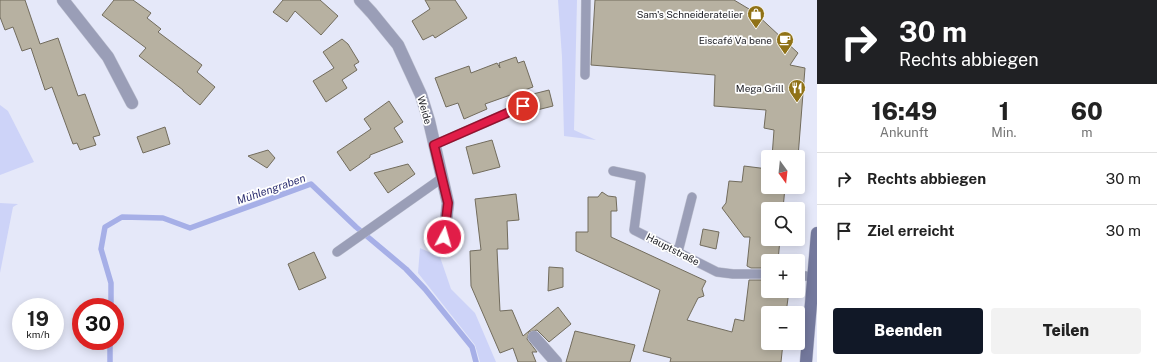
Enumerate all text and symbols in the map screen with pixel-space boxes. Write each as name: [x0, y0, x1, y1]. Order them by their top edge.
shop icon: Sam's Schneideratelier: [746, 4, 766, 29]
place label: Sam's Schneideratelier: [637, 8, 743, 20]
text: 30 m: [899, 15, 967, 48]
icon: right: [833, 16, 885, 68]
cafe icon: Eiscafé Va bene: [775, 30, 795, 55]
place label: Eiscafé Va bene: [699, 34, 772, 46]
text: Rechts abbiegen: [899, 49, 1039, 70]
restaurant icon: Mega Grill: [787, 78, 807, 103]
place label: Mega Grill: [736, 82, 784, 94]
pin: [506, 89, 540, 123]
street label: Weide: [415, 94, 435, 126]
icon: arrive: [512, 95, 534, 117]
text: 16:49: [871, 97, 937, 125]
text: 1: [999, 97, 1009, 125]
text: 60: [1071, 97, 1103, 125]
text: Ankunft: [880, 125, 928, 140]
text: Min.: [991, 125, 1017, 140]
text: m: [1081, 125, 1092, 140]
north arrow: [761, 150, 805, 194]
map controls: [761, 150, 805, 350]
icon: right: [833, 168, 855, 190]
text: Rechts abbiegen: [867, 170, 986, 187]
text: 30 m: [1106, 170, 1141, 187]
water label: Mühlengraben: [235, 172, 307, 206]
button: search: [761, 202, 805, 246]
position arrow: [423, 216, 465, 258]
icon: arrive: [833, 220, 855, 242]
text: Ziel erreicht: [867, 222, 954, 239]
text: 30 m: [1106, 222, 1141, 239]
street label: Hauptstraße: [644, 230, 702, 268]
button: +: [761, 254, 805, 298]
speed limit sign: 30: [72, 298, 124, 350]
button: −: [761, 306, 805, 350]
text: 19: [27, 307, 49, 331]
button: Beenden: [833, 308, 983, 354]
button: Teilen: [991, 308, 1141, 354]
text: km/h: [26, 328, 50, 340]

